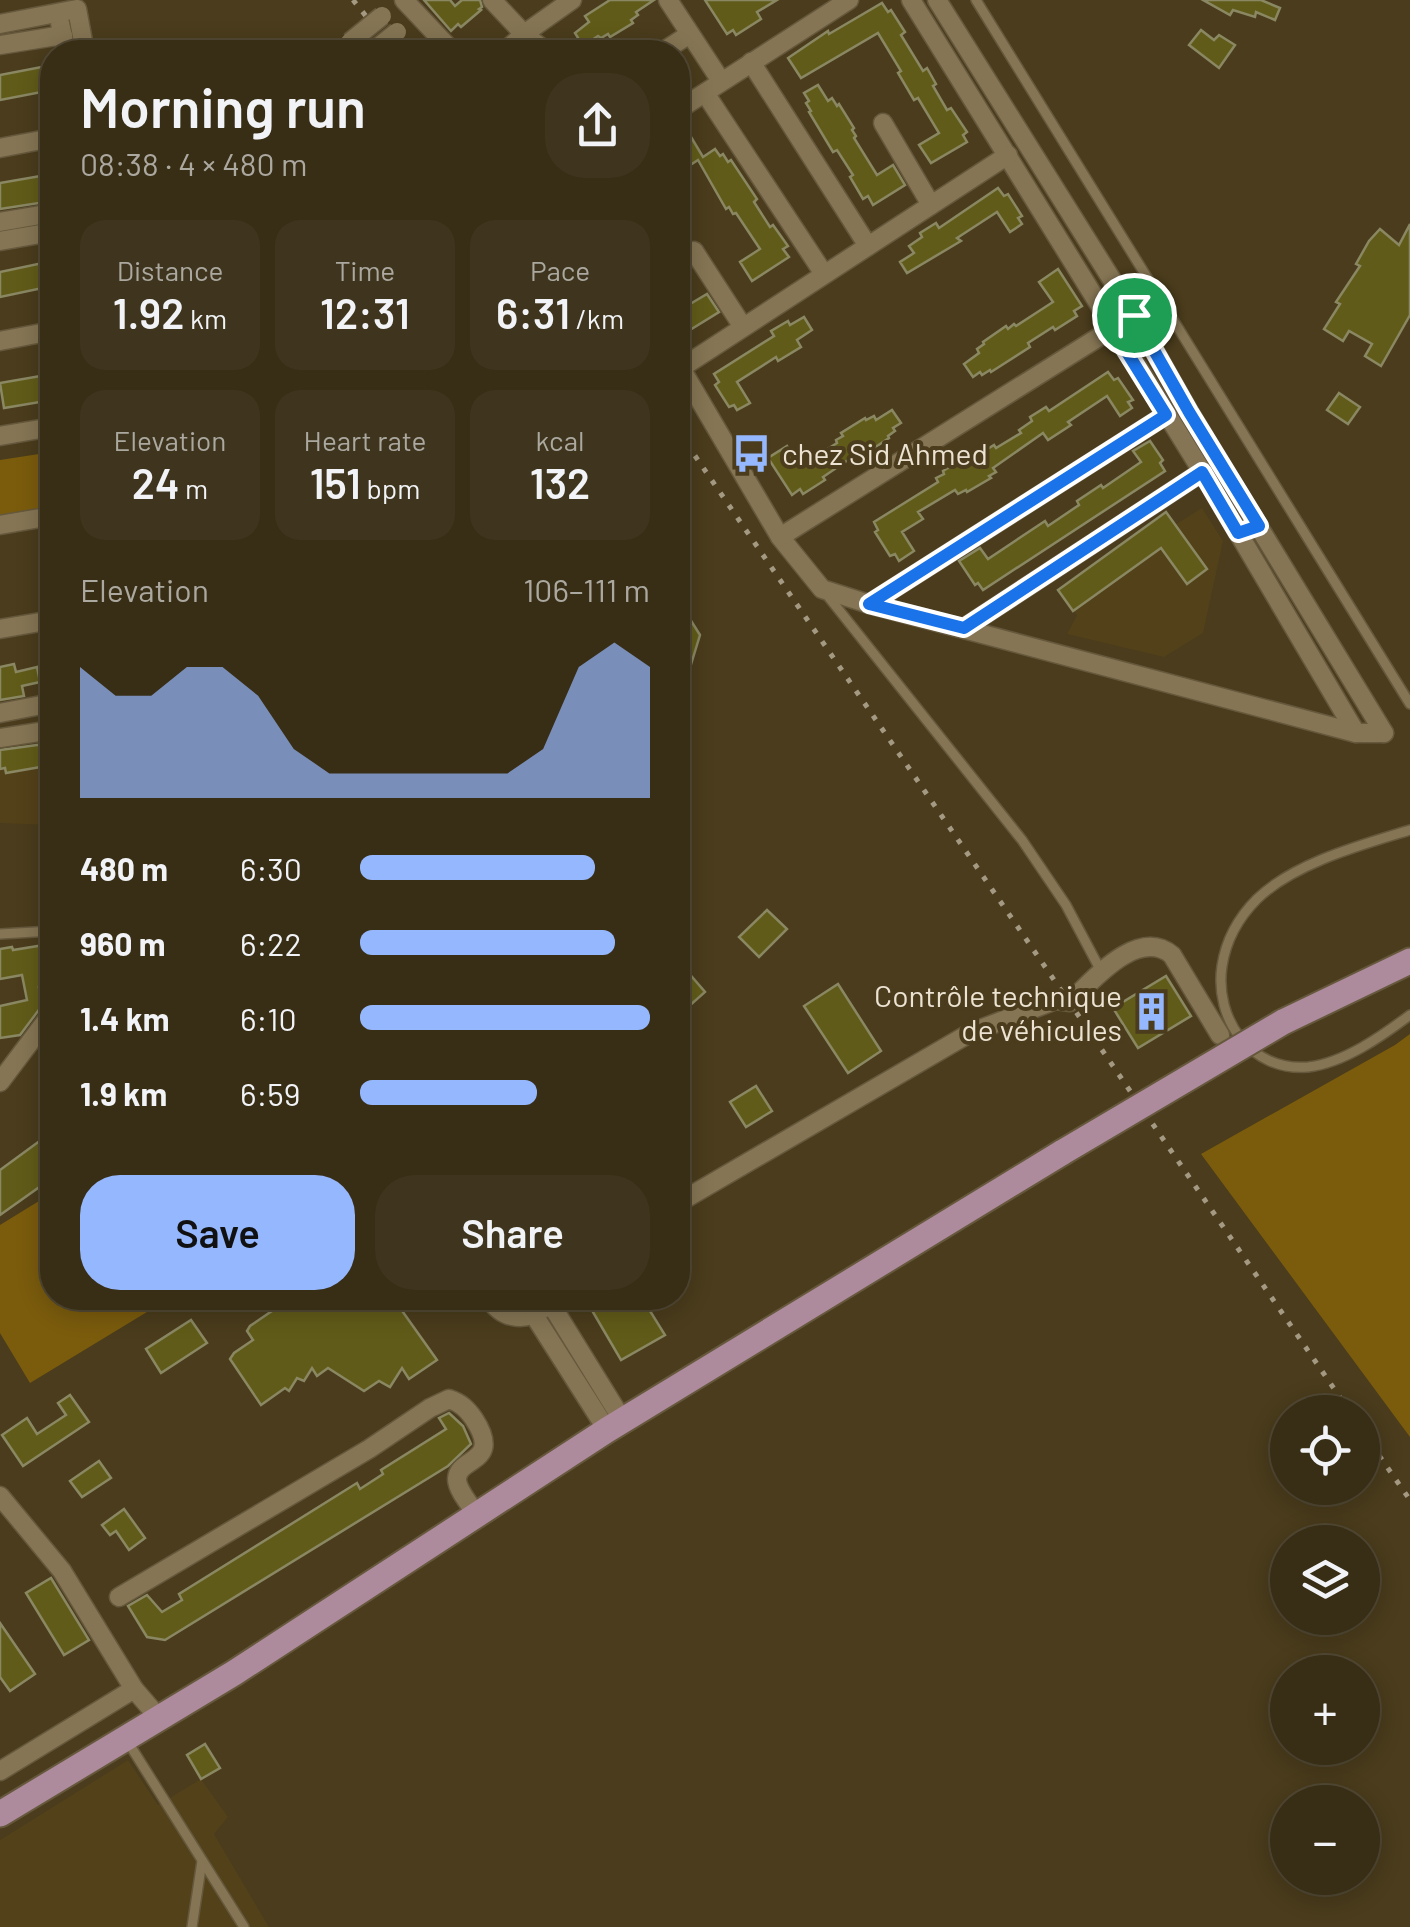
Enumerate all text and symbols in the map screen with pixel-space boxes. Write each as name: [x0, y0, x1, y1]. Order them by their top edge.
text: Morning run: [80, 73, 366, 139]
button: share: [545, 73, 650, 178]
text: 08:38 · 4 × 480 m: [80, 144, 307, 182]
text: Distance: [117, 253, 223, 287]
text: Time: [335, 253, 395, 287]
text: Pace: [530, 253, 590, 287]
pin: [1092, 273, 1177, 358]
text: 1.92: [113, 287, 184, 337]
text: 12:31: [320, 287, 410, 337]
text: 6:31: [496, 287, 570, 337]
icon: arrive: [1107, 288, 1162, 343]
text: km: [184, 301, 227, 335]
text: /km: [570, 301, 624, 335]
text: Elevation: [114, 423, 226, 457]
text: Heart rate: [304, 423, 426, 457]
text: kcal: [536, 423, 584, 457]
bus stop icon: chez Sid Ahmed: [731, 432, 773, 474]
place label: chez Sid Ahmed: [782, 435, 988, 471]
text: 24: [132, 457, 179, 507]
text: 151: [310, 457, 361, 507]
text: 132: [530, 457, 590, 507]
text: m: [179, 471, 208, 505]
text: bpm: [361, 471, 420, 505]
text: Elevation: [80, 570, 209, 608]
text: 106–111 m: [523, 570, 650, 608]
text: 480 m: [80, 849, 168, 887]
text: 6:30: [240, 849, 302, 887]
text: 960 m: [80, 924, 166, 962]
text: 6:22: [240, 924, 302, 962]
place label: Contrôle technique de véhicules: [874, 977, 1122, 1047]
building icon: Contrôle technique de véhicules: [1131, 991, 1173, 1033]
text: 1.4 km: [80, 999, 170, 1037]
text: 6:10: [240, 999, 297, 1037]
text: 1.9 km: [80, 1074, 167, 1112]
text: 6:59: [240, 1074, 300, 1112]
button: Save: [80, 1175, 355, 1290]
button: Share: [375, 1175, 650, 1290]
map controls: [1270, 1395, 1380, 1895]
button: locate: [1270, 1395, 1380, 1505]
button: layers: [1270, 1525, 1380, 1635]
button: +: [1270, 1655, 1380, 1765]
button: −: [1270, 1785, 1380, 1895]

